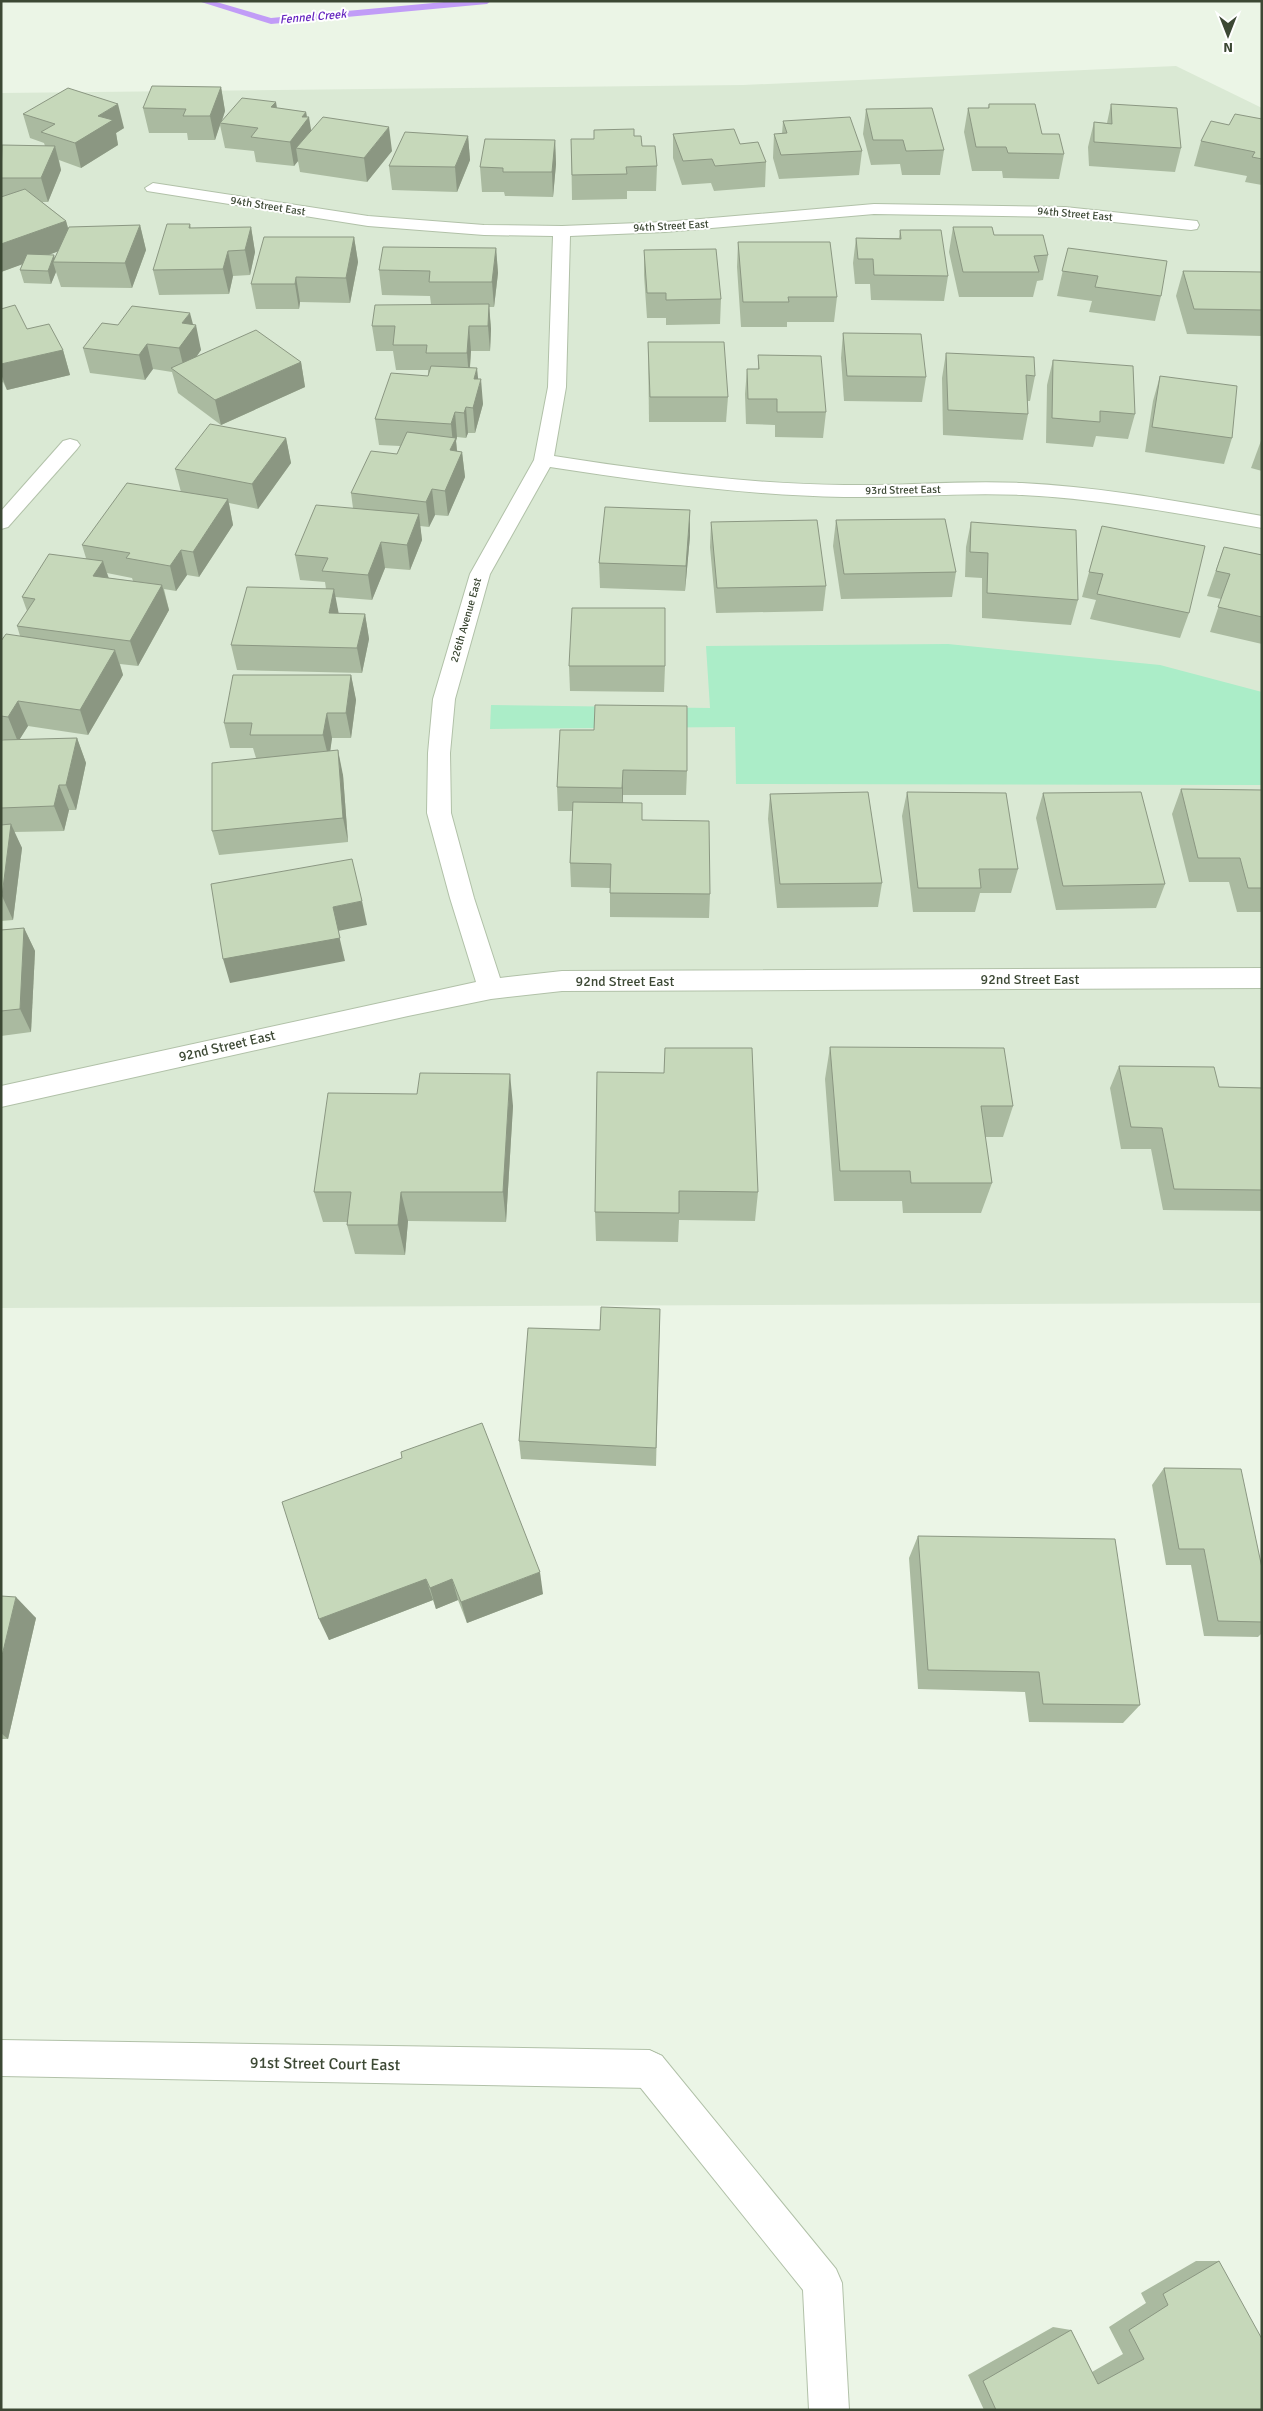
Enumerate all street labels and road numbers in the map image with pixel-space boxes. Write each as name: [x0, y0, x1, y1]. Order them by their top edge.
street label: 94th Street East: [230, 194, 307, 218]
street label: 94th Street East: [1037, 204, 1113, 224]
street label: 94th Street East: [633, 218, 709, 234]
street label: 93rd Street East: [865, 483, 941, 497]
street label: 226th Avenue East: [448, 576, 484, 664]
street label: 92nd Street East: [981, 971, 1079, 988]
street label: 92nd Street East: [576, 973, 674, 990]
street label: 92nd Street East: [177, 1027, 277, 1065]
street label: 91st Street Court East: [250, 2053, 401, 2075]

